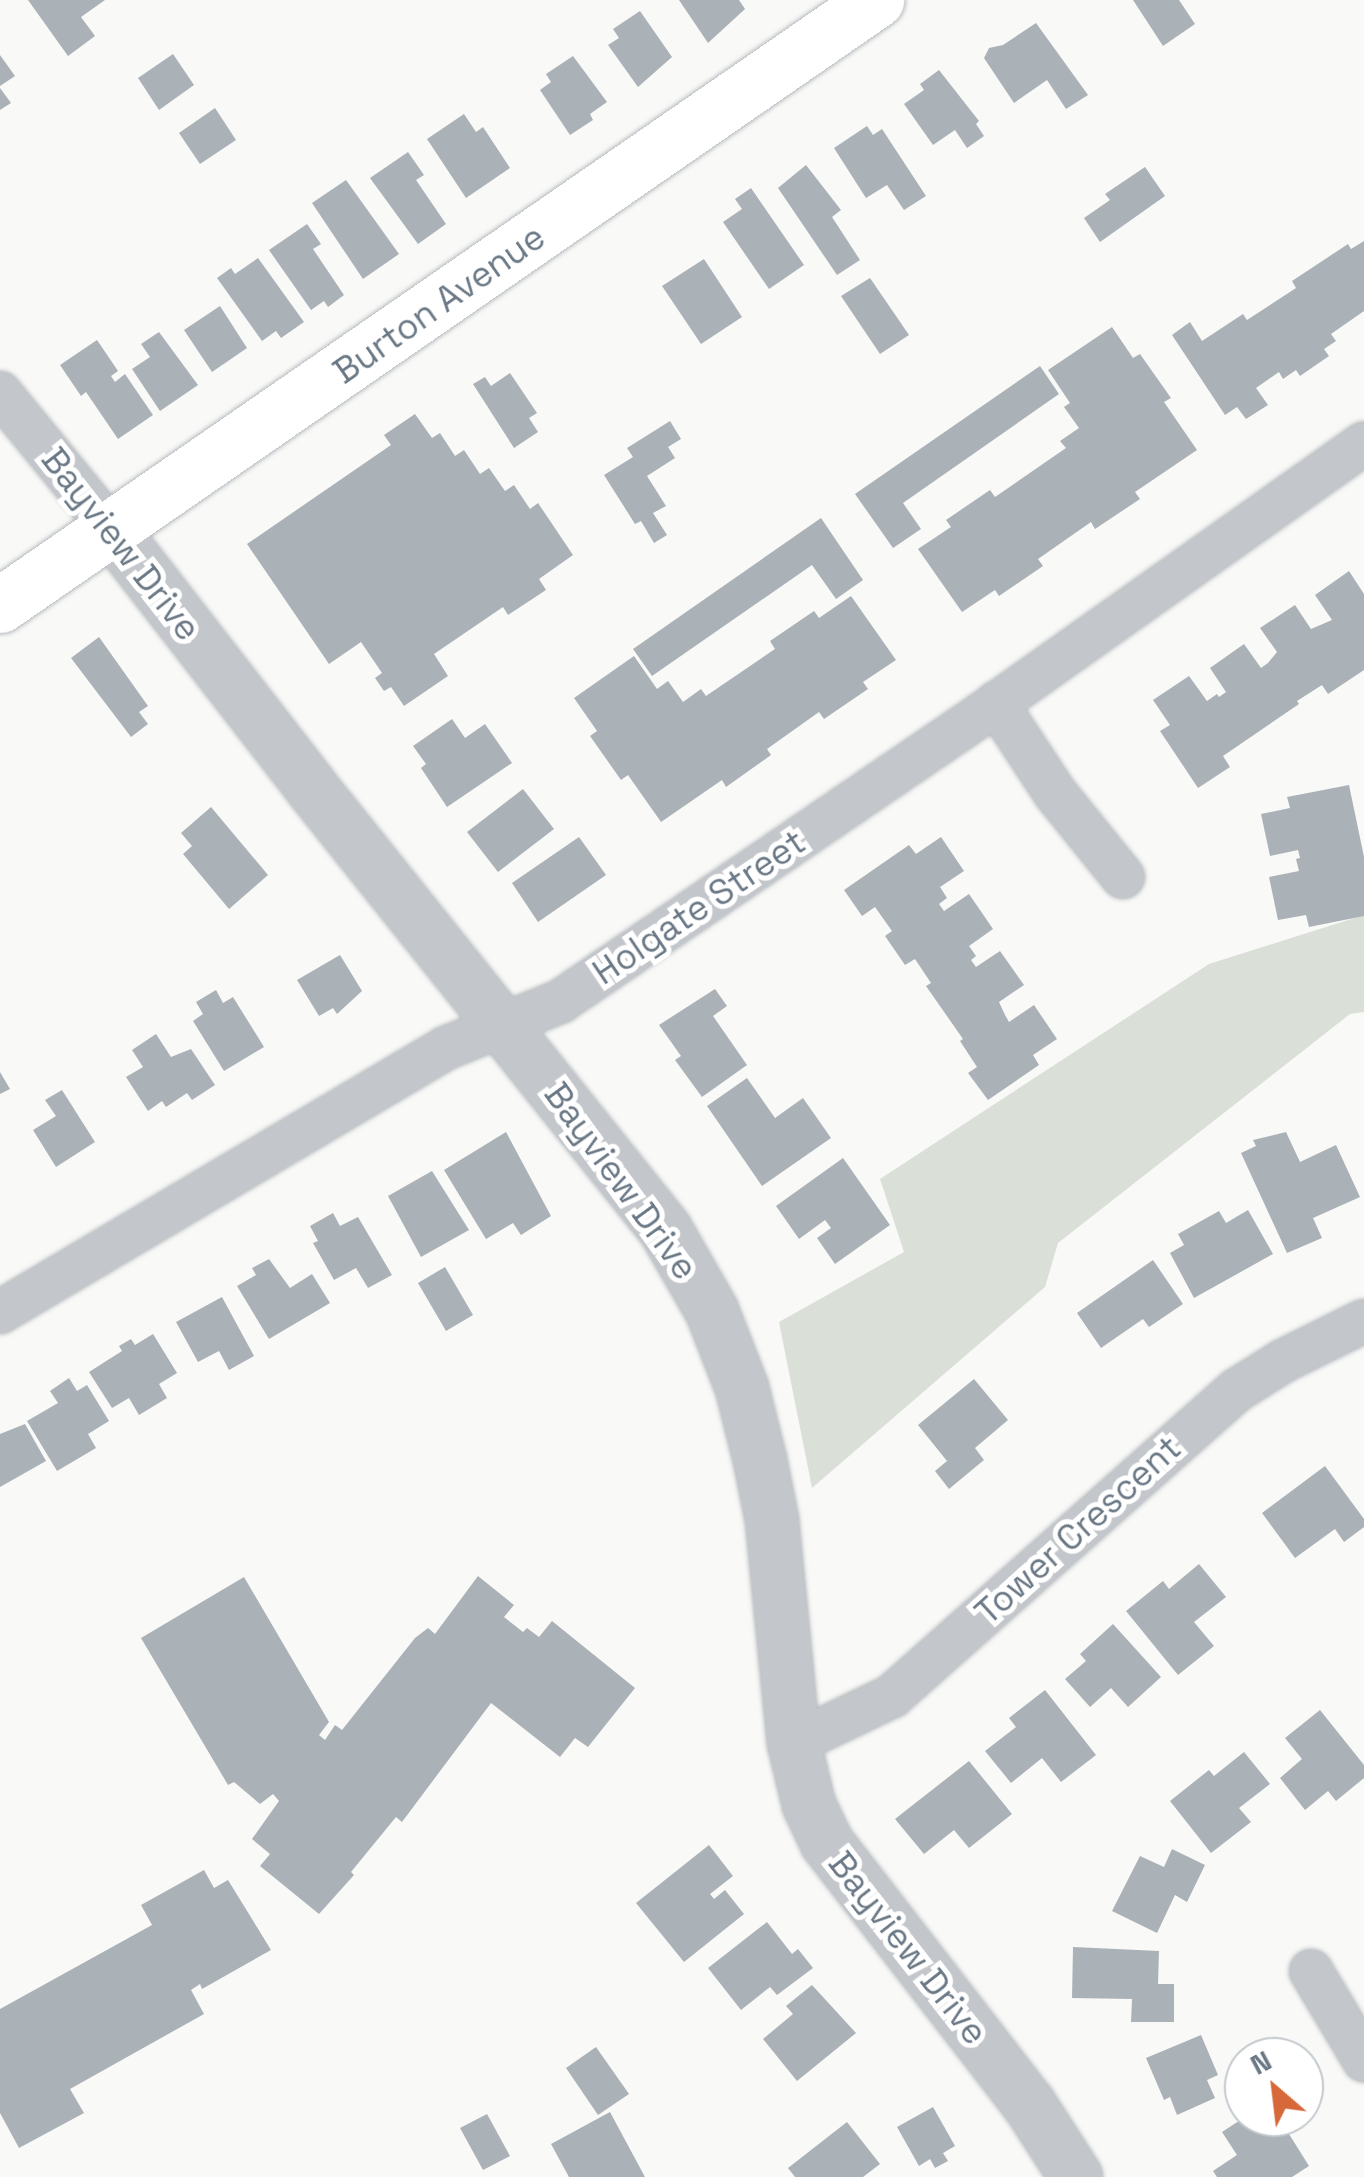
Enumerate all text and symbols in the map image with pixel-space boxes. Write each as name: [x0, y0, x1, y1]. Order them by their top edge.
street label: Burton Avenue: [325, 215, 553, 393]
street label: Bayview Drive: [33, 439, 209, 649]
street label: Holgate Street: [585, 821, 813, 993]
street label: Bayview Drive: [536, 1074, 706, 1288]
street label: Tower Crescent: [967, 1427, 1189, 1633]
street label: Bayview Drive: [820, 1843, 996, 2053]
north arrow: [1224, 2037, 1324, 2137]
text: N: [1244, 2042, 1278, 2083]

